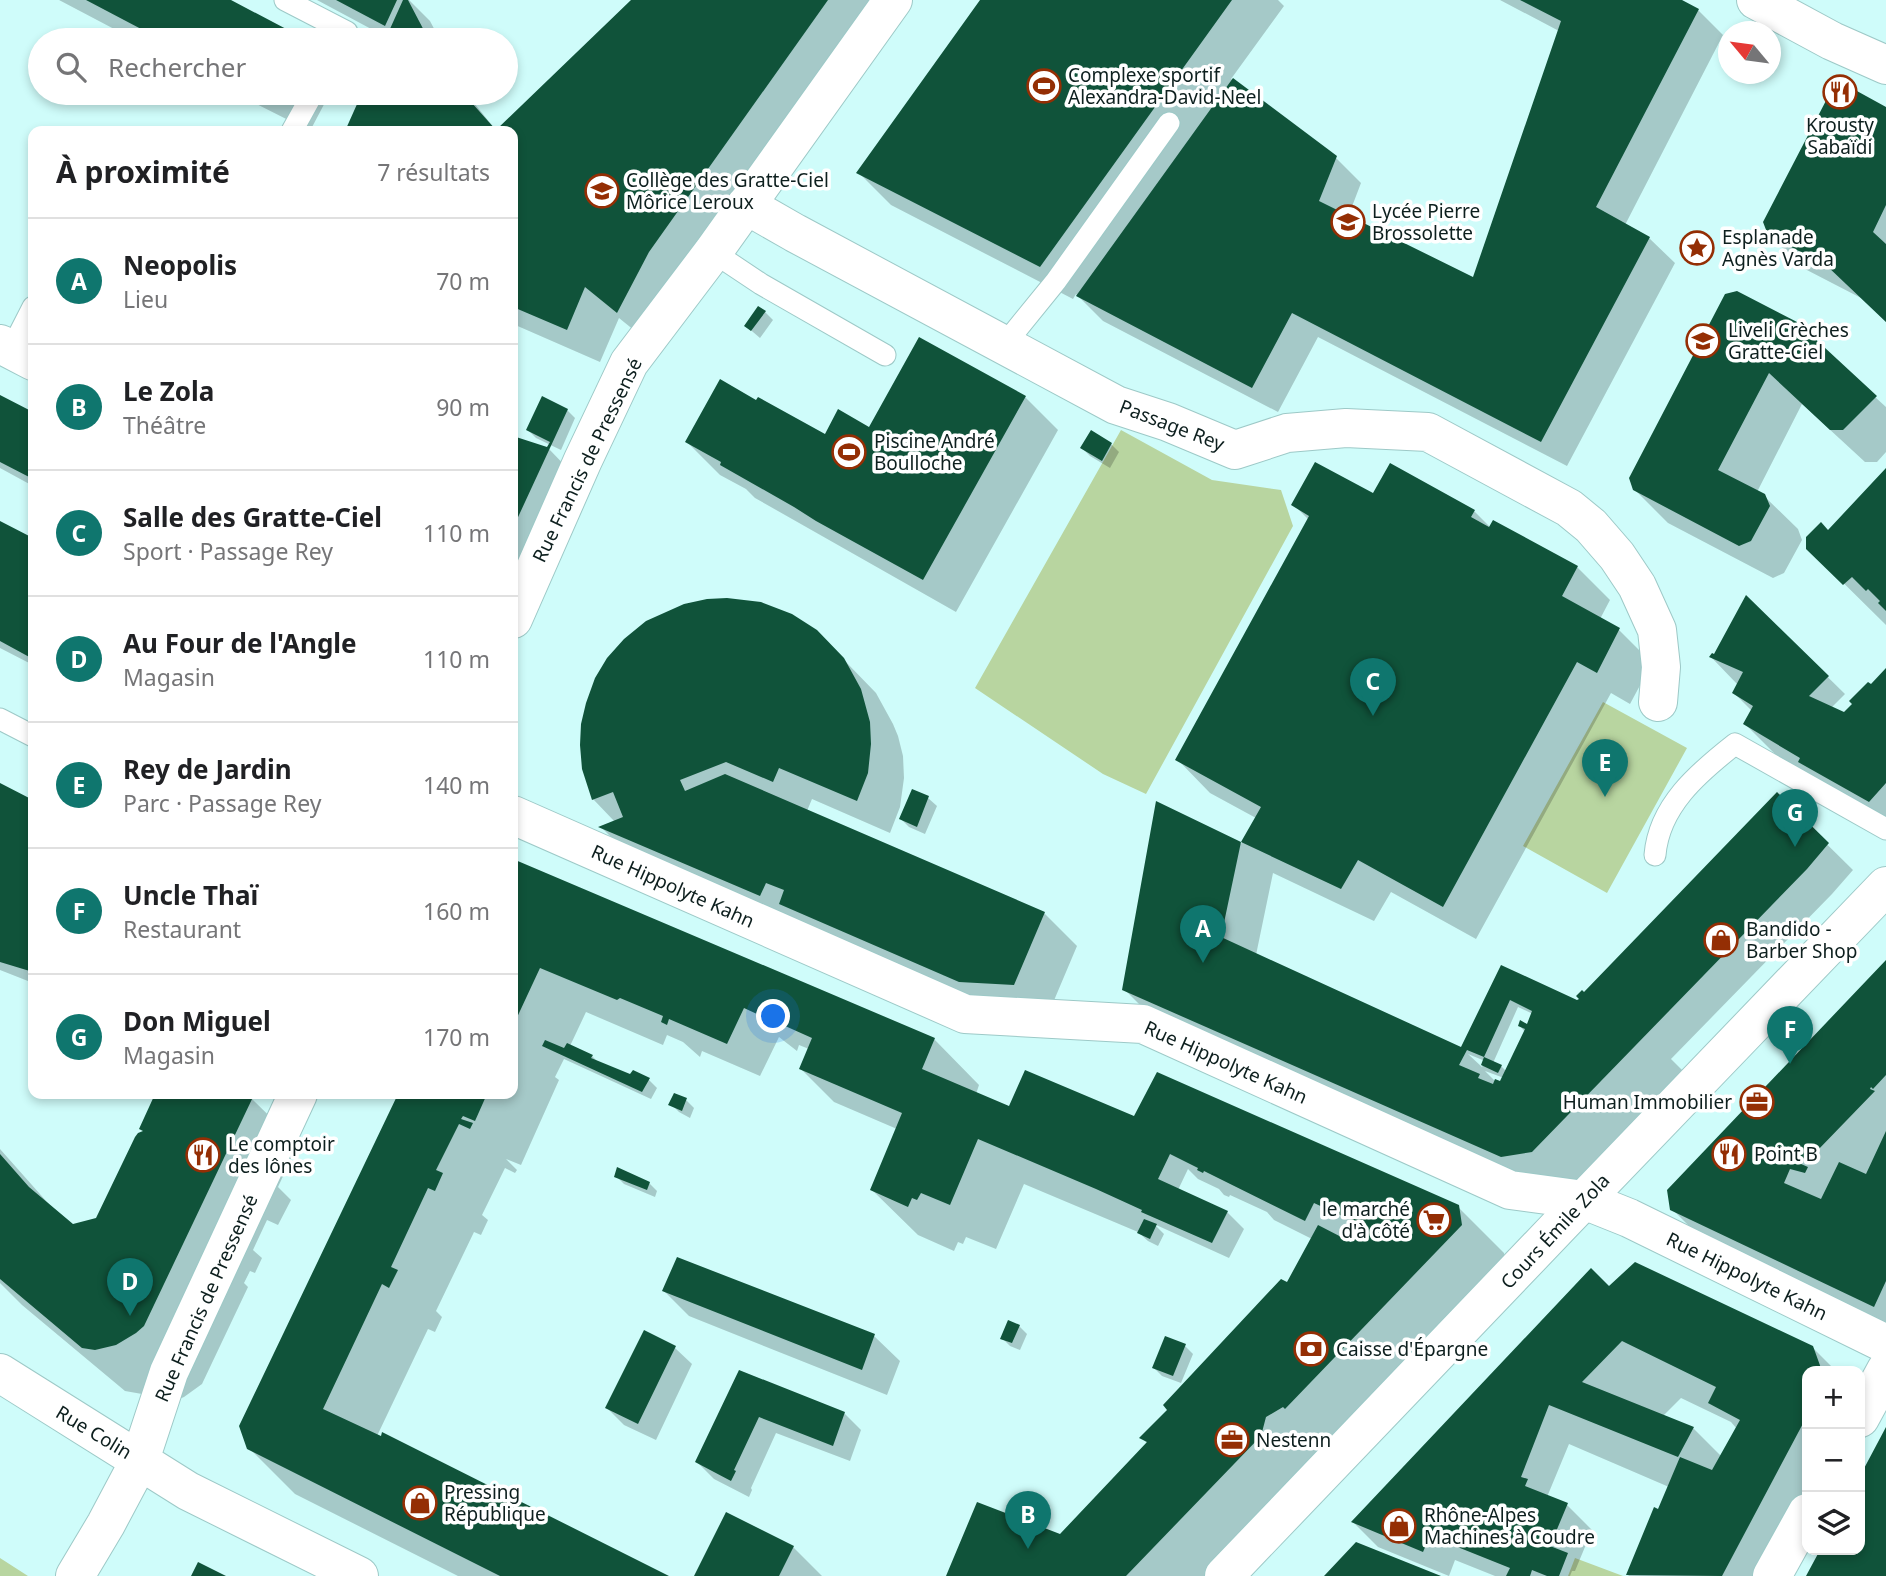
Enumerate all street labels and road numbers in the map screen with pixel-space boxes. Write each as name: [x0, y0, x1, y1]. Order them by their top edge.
street label: Rue Francis de Pressensé: [526, 353, 648, 567]
street label: Passage Rey: [1116, 393, 1228, 457]
street label: Rue Hippolyte Kahn: [587, 838, 759, 934]
street label: Rue Hippolyte Kahn: [1140, 1014, 1312, 1110]
street label: Cours Émile Zola: [1495, 1168, 1615, 1294]
street label: Rue Francis de Pressensé: [148, 1190, 264, 1406]
street label: Rue Hippolyte Kahn: [1662, 1226, 1832, 1326]
street label: Rue Colin: [51, 1399, 137, 1465]

